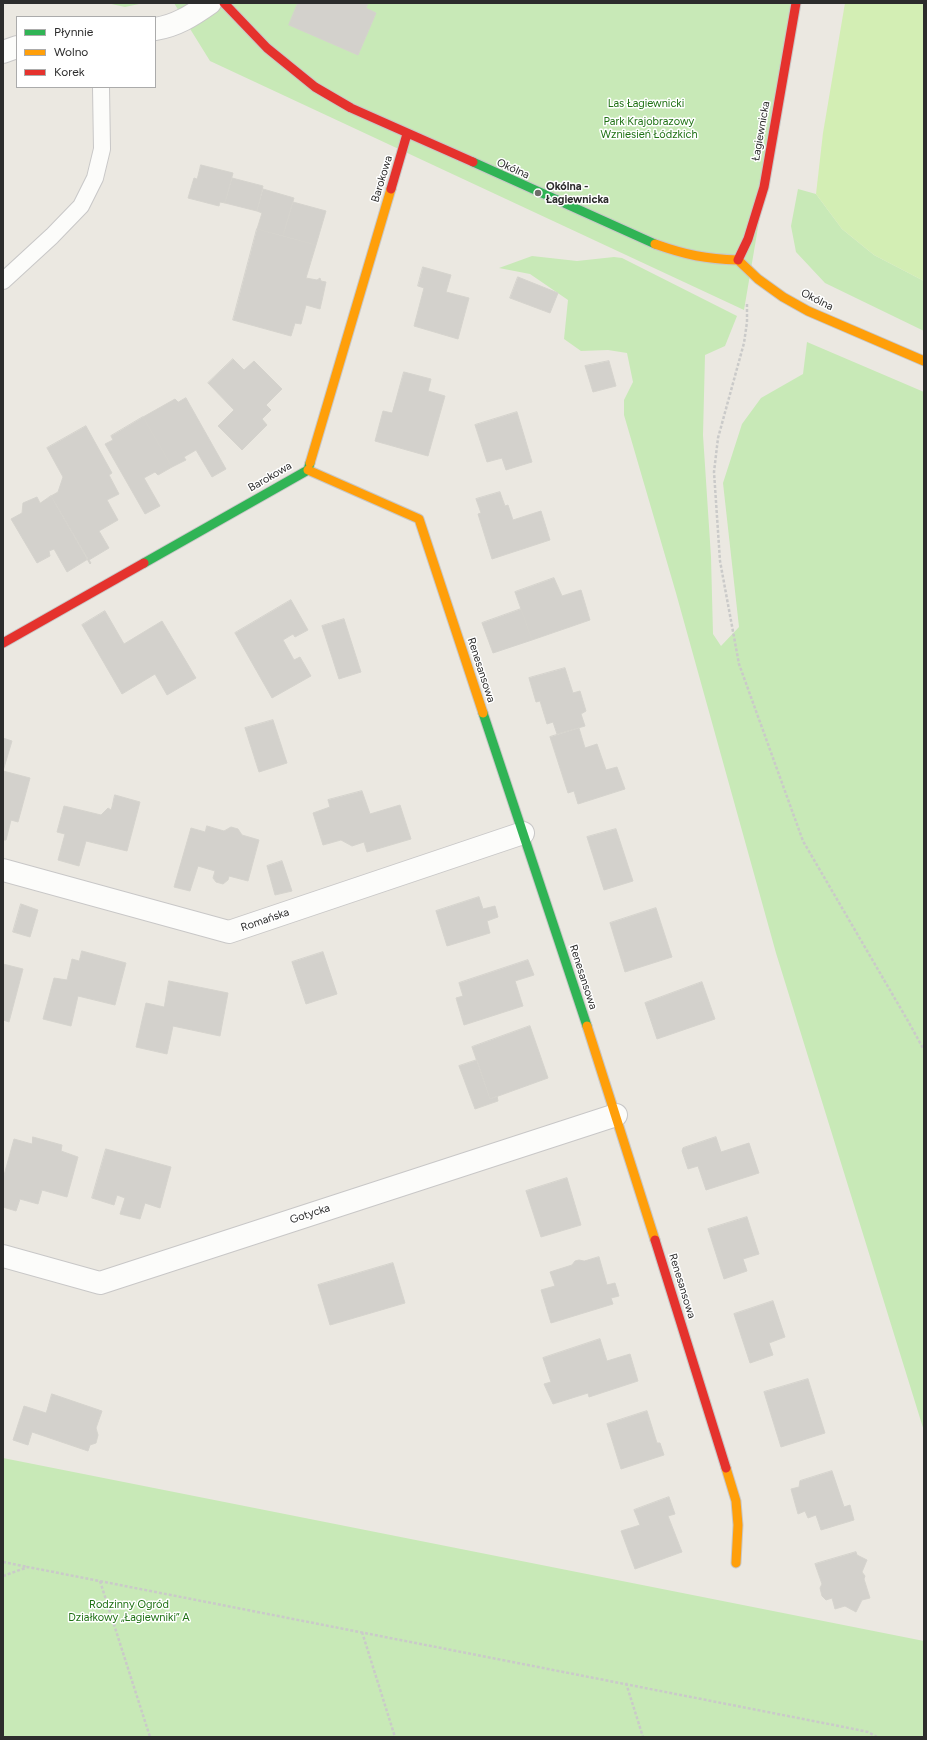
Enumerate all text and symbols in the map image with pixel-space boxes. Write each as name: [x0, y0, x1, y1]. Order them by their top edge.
legend: [16, 16, 156, 88]
text: Płynnie: [54, 25, 93, 39]
text: Wolno: [54, 45, 88, 59]
text: Korek: [54, 65, 85, 79]
park label: Las Łagiewnicki: [608, 97, 684, 111]
street label: Łagiewnicka: [749, 100, 773, 162]
park label: Park Krajobrazowy Wzniesień Łódzkich: [600, 115, 698, 141]
street label: Barokowa: [369, 154, 395, 204]
street label: Okólna: [495, 156, 531, 182]
place label: Okólna - Łagiewnicka: [546, 180, 609, 206]
marker: Okólna - Łagiewnicka: [533, 188, 543, 198]
street label: Okólna: [799, 287, 835, 313]
street label: Barokowa: [246, 459, 294, 495]
street label: Renesansowa: [464, 636, 498, 704]
street label: Romańska: [239, 906, 291, 934]
street label: Renesansowa: [566, 943, 600, 1011]
street label: Gotycka: [288, 1201, 332, 1227]
street label: Renesansowa: [666, 1252, 698, 1320]
park label: Rodzinny Ogród Działkowy „Łagiewniki” A: [68, 1598, 190, 1624]

